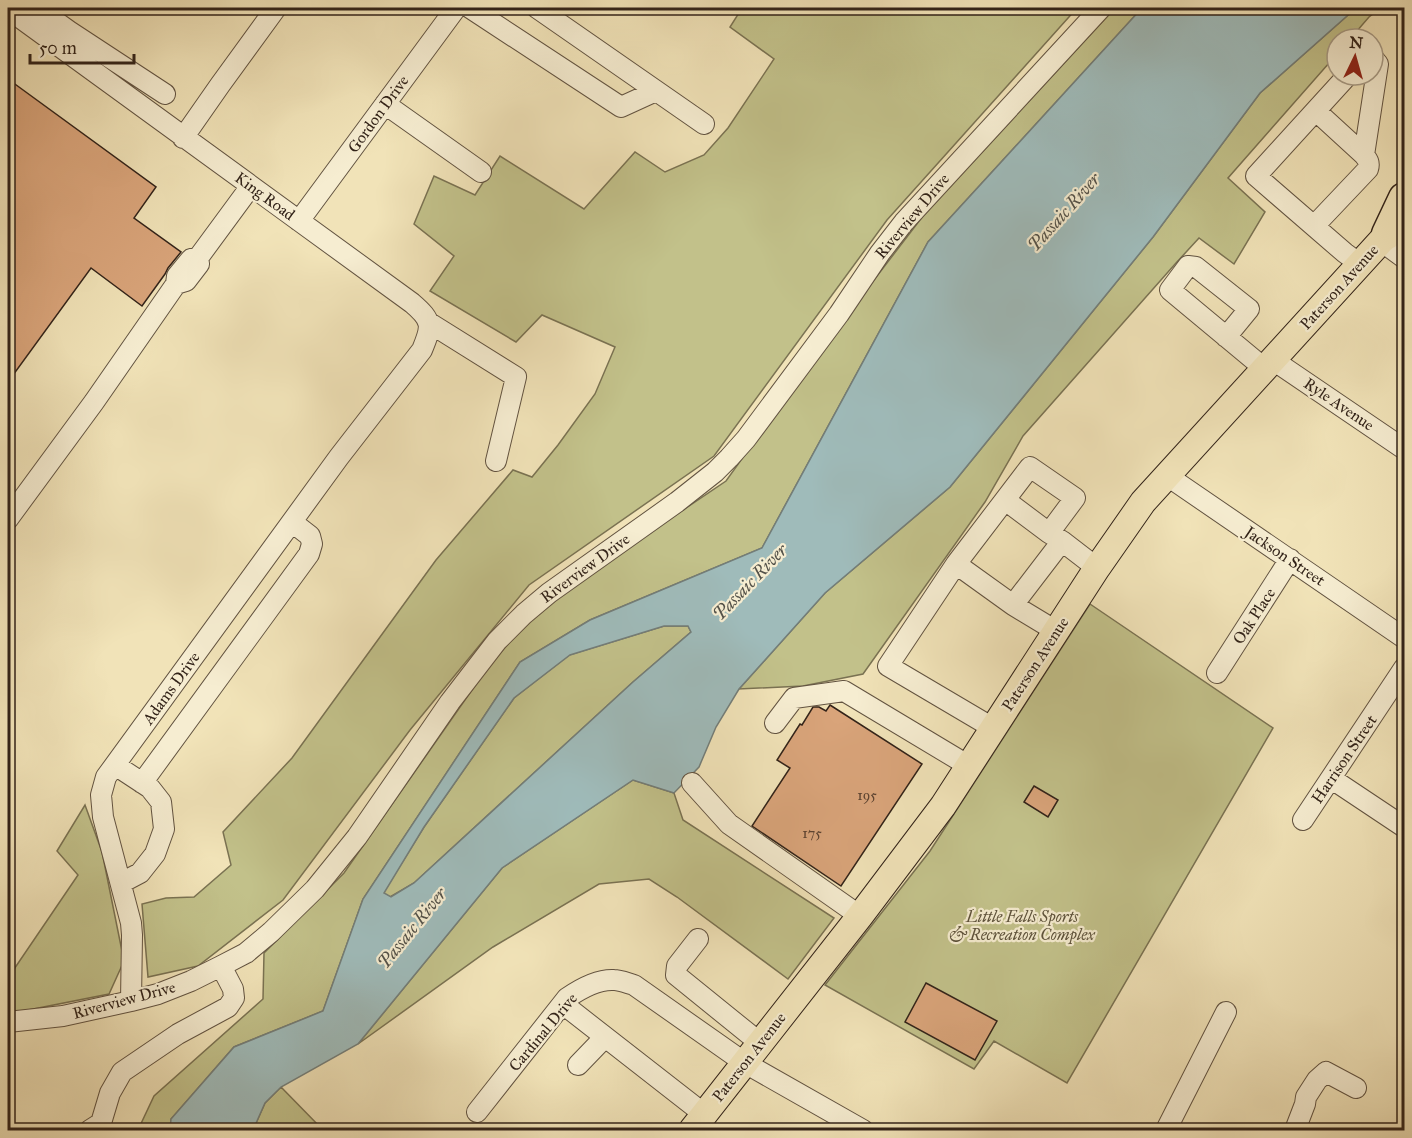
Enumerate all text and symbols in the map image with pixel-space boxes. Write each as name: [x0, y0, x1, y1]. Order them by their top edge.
scale bar: [30, 27, 134, 65]
north arrow: [1325, 27, 1385, 87]
text: N: [1349, 32, 1364, 53]
text: 50 m: [39, 37, 77, 59]
street label: Gordon Drive: [344, 71, 413, 156]
water label: Passaic River: [1023, 167, 1106, 256]
street label: King Road: [231, 168, 299, 225]
street label: Riverview Drive: [871, 169, 953, 263]
street label: Paterson Avenue: [1296, 240, 1382, 334]
street label: Ryle Avenue: [1300, 374, 1378, 435]
street label: Jackson Street: [1239, 521, 1329, 591]
street label: Riverview Drive: [537, 529, 634, 607]
water label: Passaic River: [708, 538, 793, 625]
street label: Oak Place: [1229, 584, 1279, 648]
street label: Paterson Avenue: [998, 613, 1073, 715]
street label: Adams Drive: [138, 648, 204, 729]
street label: Harrison Street: [1307, 711, 1381, 807]
house number: 195: [857, 787, 877, 804]
house number: 175: [802, 825, 822, 842]
water label: Passaic River: [373, 882, 452, 973]
park label: Little Falls Sports & Recreation Complex: [949, 907, 1096, 945]
street label: Riverview Drive: [71, 977, 178, 1023]
street label: Cardinal Drive: [505, 989, 581, 1075]
street label: Paterson Avenue: [708, 1008, 790, 1105]

